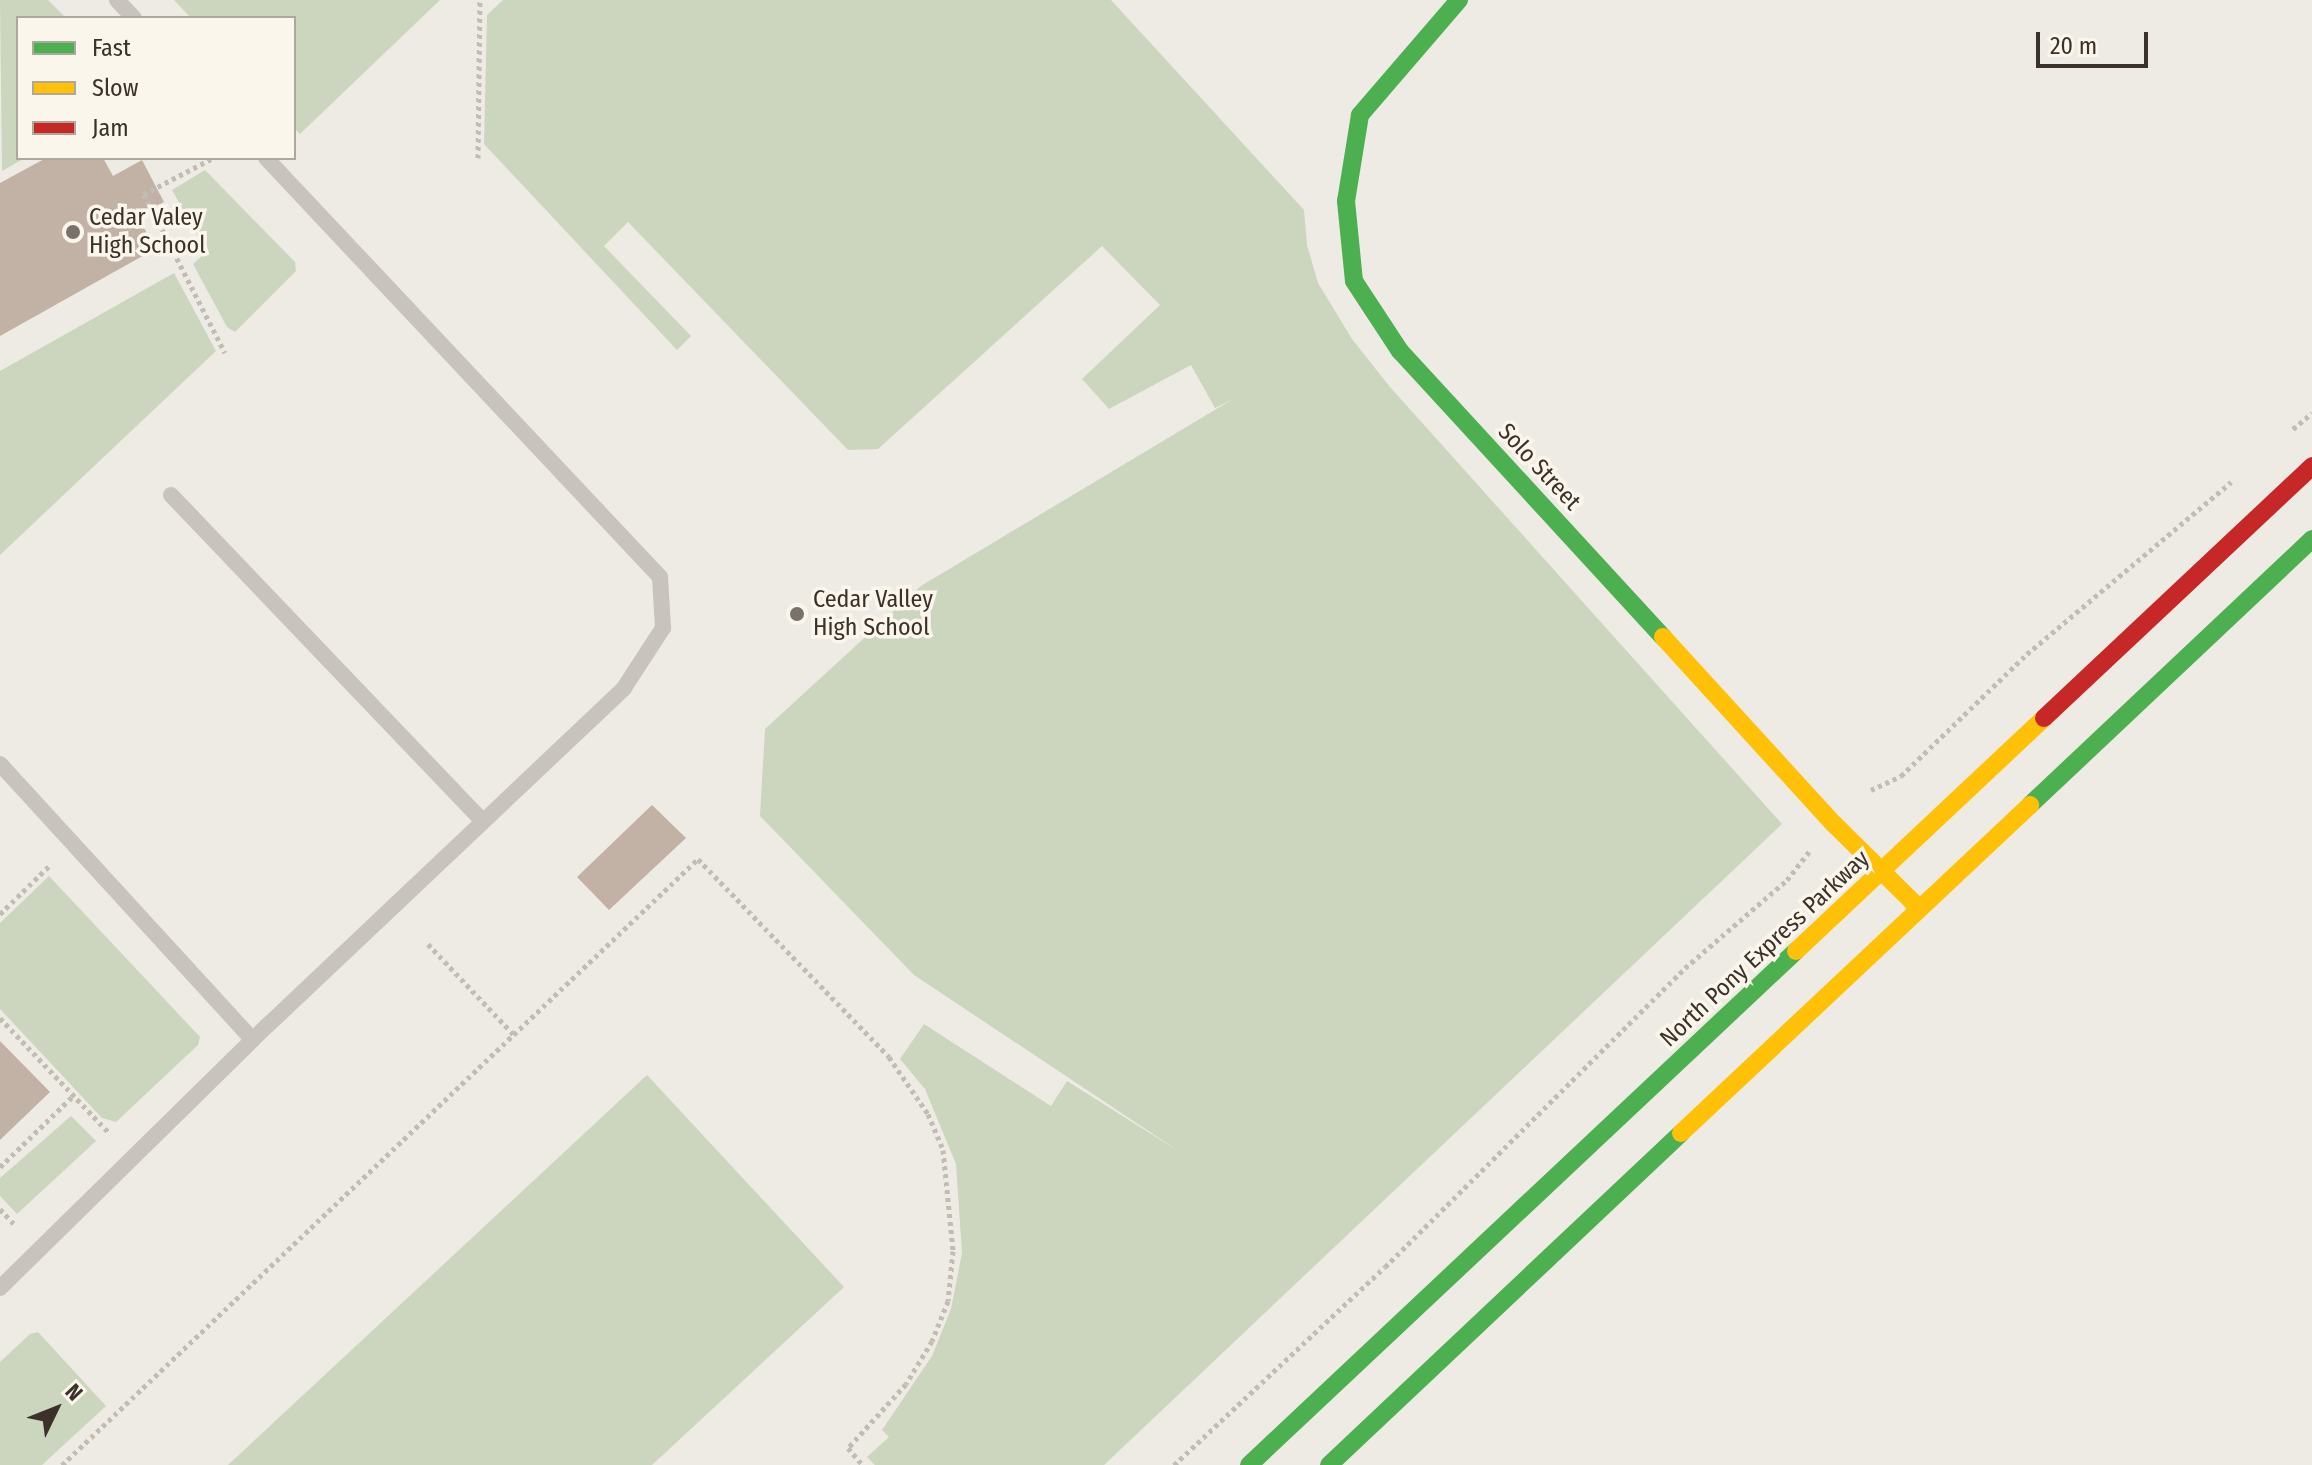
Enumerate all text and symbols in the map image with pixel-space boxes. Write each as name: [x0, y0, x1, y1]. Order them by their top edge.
legend: [16, 16, 296, 160]
scale bar: [2040, 16, 2152, 66]
text: 20 m: [2050, 32, 2097, 60]
text: Fast: [92, 34, 131, 62]
text: Slow: [92, 74, 138, 102]
text: Jam: [92, 114, 129, 142]
place label: Cedar Valey High School: [89, 204, 206, 260]
marker: Cedar Valey High School: [64, 223, 82, 241]
street label: Solo Street: [1492, 418, 1586, 516]
place label: Cedar Valley High School: [813, 586, 933, 642]
marker: Cedar Valley High School: [788, 605, 806, 623]
street label: North Pony Express Parkway: [1655, 845, 1875, 1053]
north arrow: [16, 1369, 96, 1449]
text: N: [60, 1378, 88, 1406]

